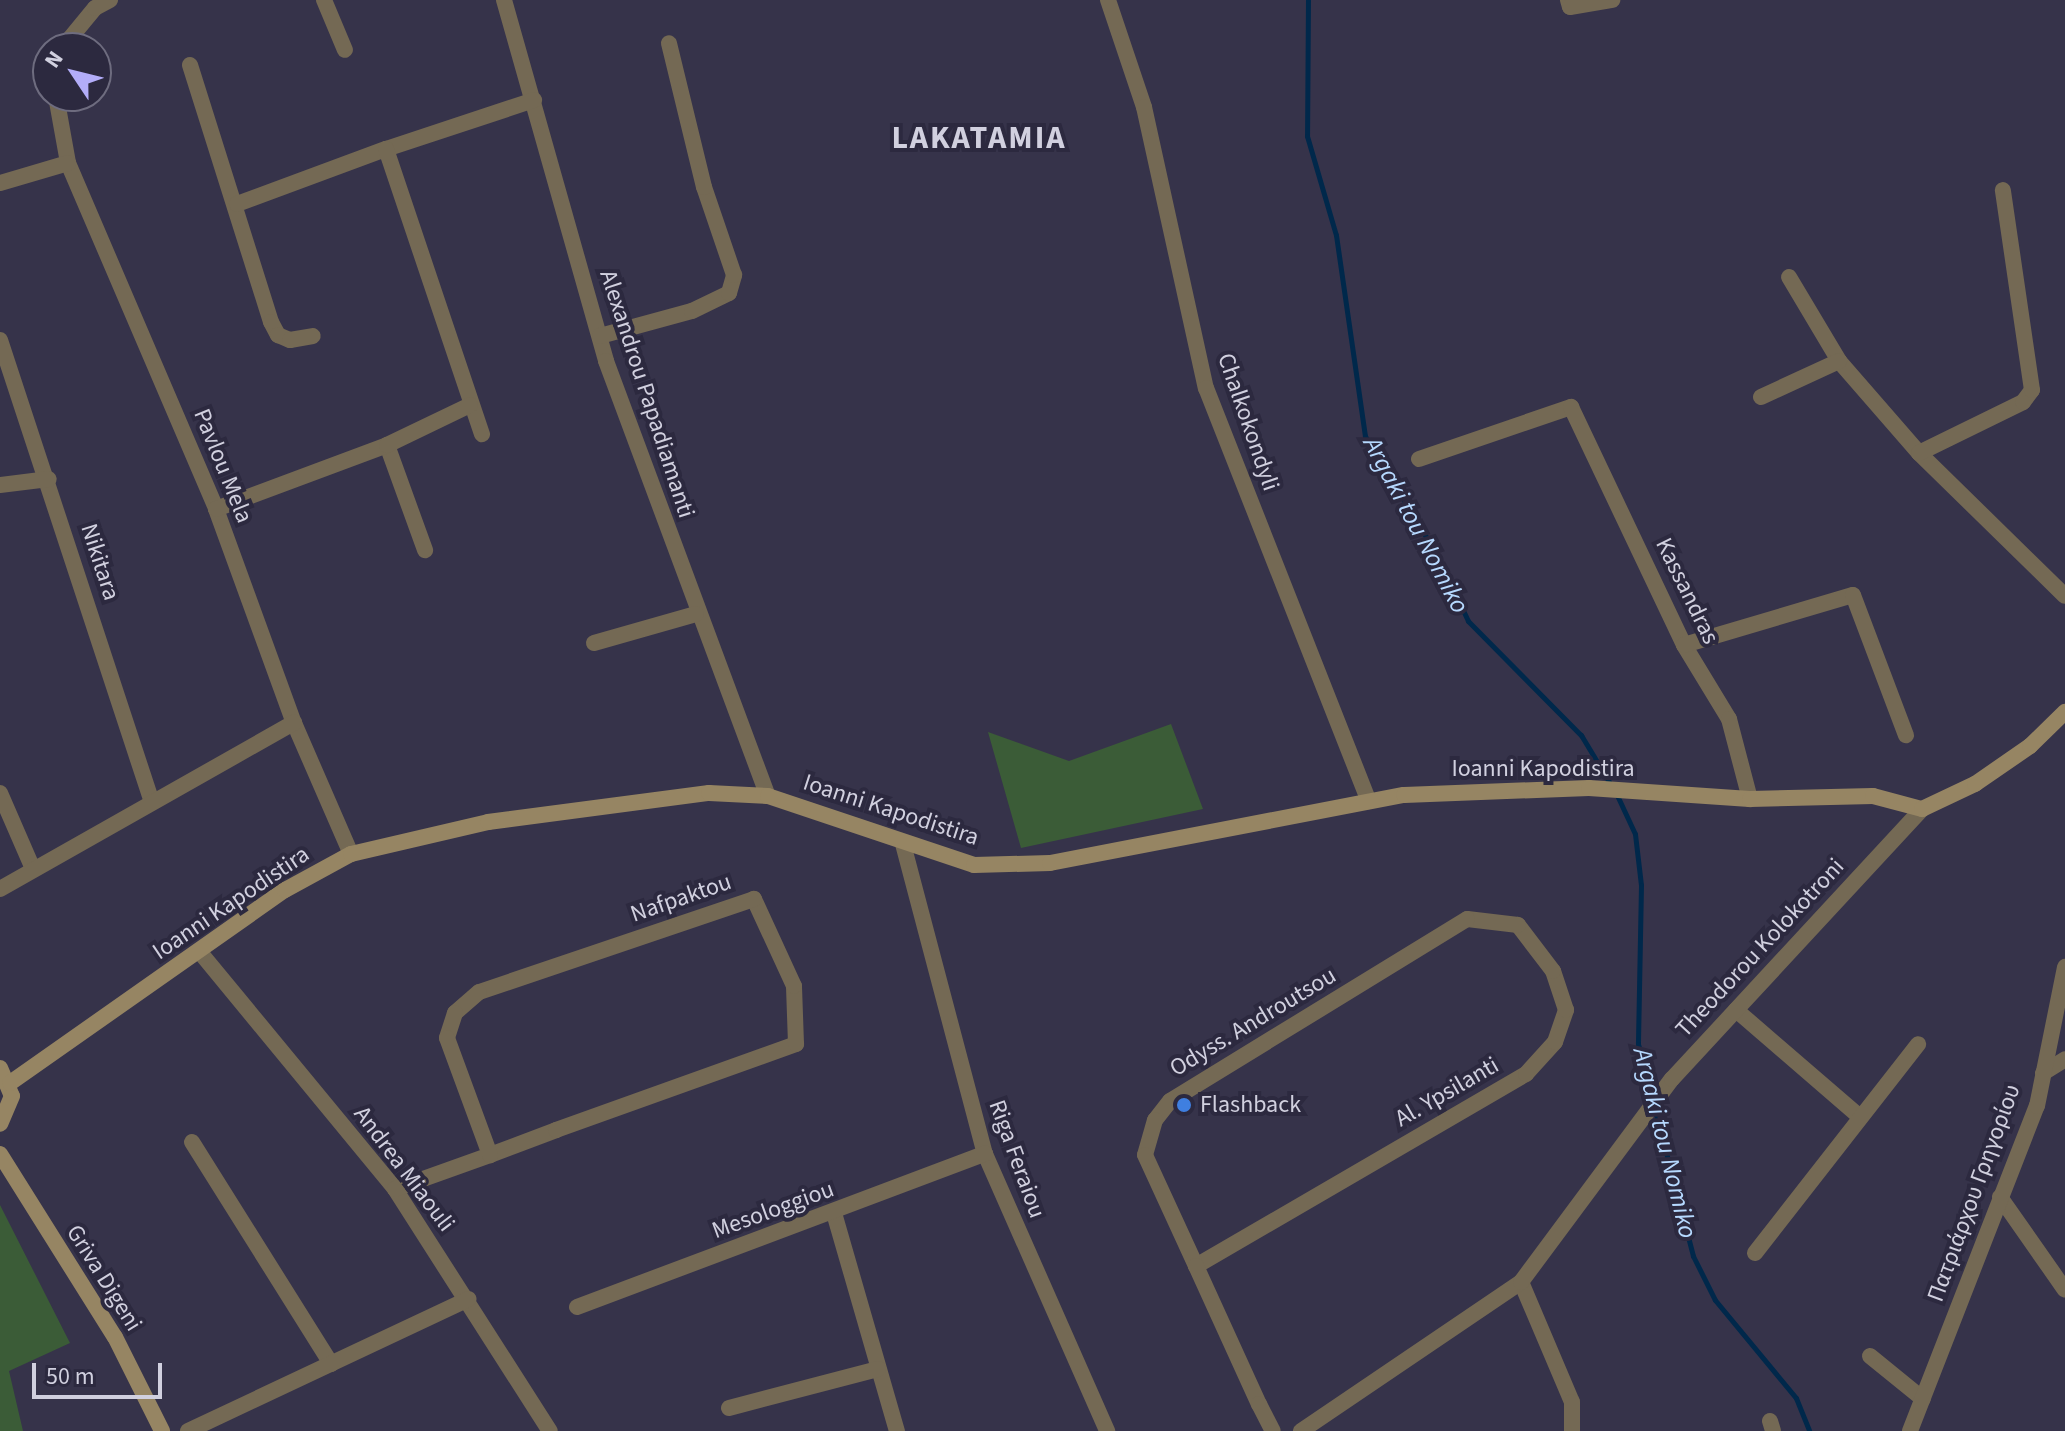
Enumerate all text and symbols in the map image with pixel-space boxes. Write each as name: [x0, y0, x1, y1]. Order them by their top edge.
north arrow: [32, 32, 112, 112]
text: N: [37, 44, 71, 75]
district label: LAKATAMIA: [891, 119, 1067, 157]
street label: Alexandrou Papadiamanti: [593, 266, 701, 522]
street label: Chalkokondyli: [1211, 349, 1285, 495]
street label: Pavlou Mela: [187, 405, 259, 527]
water label: Argaki tou Nomiko: [1356, 431, 1476, 619]
street label: Nikitara: [74, 520, 126, 604]
street label: Kassandras: [1649, 533, 1725, 649]
street label: Ioanni Kapodistira: [1451, 755, 1635, 783]
street label: Ioanni Kapodistira: [800, 768, 982, 852]
street label: Ioanni Kapodistira: [147, 840, 315, 966]
street label: Theodorou Kolokotroni: [1670, 853, 1850, 1043]
street label: Nafpaktou: [627, 867, 735, 929]
street label: Odyss. Androutsou: [1165, 961, 1341, 1083]
water label: Argaki tou Nomiko: [1626, 1044, 1704, 1242]
street label: Al. Ypsilanti: [1390, 1051, 1504, 1133]
street label: Πατριάρχου Γρηγορίου: [1921, 1080, 2027, 1306]
place label: Flashback: [1200, 1091, 1301, 1119]
street label: Riga Feraiou: [982, 1096, 1052, 1222]
marker: Flashback: [1175, 1096, 1193, 1114]
street label: Andrea Miaouli: [347, 1101, 461, 1237]
street label: Mesologgiou: [708, 1175, 838, 1245]
street label: Griva Digeni: [60, 1219, 148, 1337]
scale bar: [36, 1347, 166, 1397]
text: 50 m: [46, 1359, 95, 1394]

